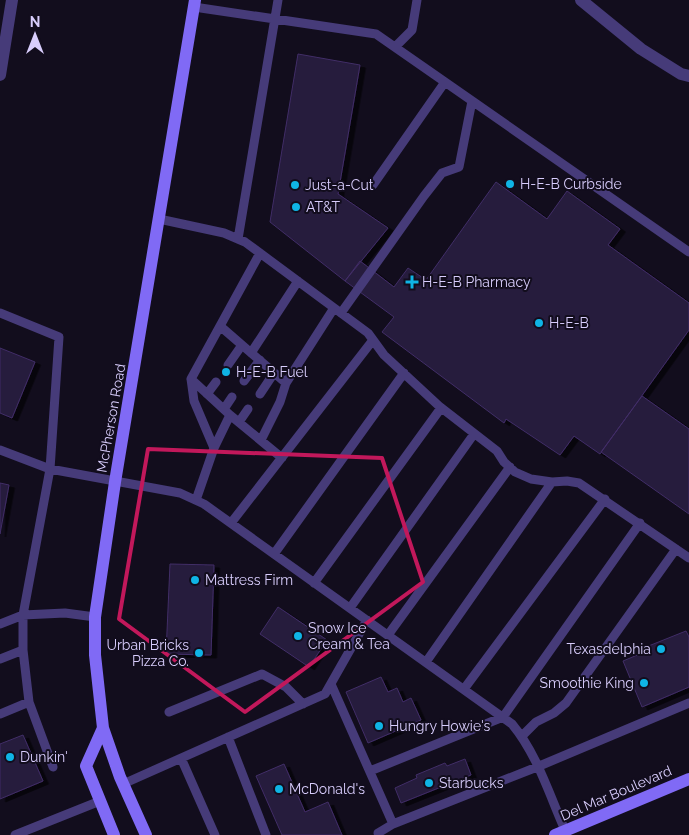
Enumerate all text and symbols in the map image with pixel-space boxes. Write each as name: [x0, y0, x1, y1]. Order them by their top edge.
north arrow: [10, 10, 60, 60]
text: N: [30, 14, 40, 30]
place label: H-E-B Curbside: [520, 176, 622, 192]
place label: Just-a-Cut: [305, 177, 374, 193]
marker: H-E-B Curbside: [504, 178, 516, 190]
marker: Just-a-Cut: [289, 179, 301, 191]
place label: AT&T: [306, 199, 341, 215]
marker: AT&T: [290, 201, 302, 213]
place label: H-E-B Pharmacy: [422, 274, 531, 290]
marker: H-E-B Pharmacy: [406, 276, 418, 288]
place label: H-E-B: [549, 315, 589, 331]
marker: H-E-B: [533, 317, 545, 329]
street label: McPherson Road: [94, 362, 128, 474]
place label: H-E-B Fuel: [236, 364, 308, 380]
marker: H-E-B Fuel: [220, 366, 232, 378]
place label: Mattress Firm: [205, 572, 293, 588]
marker: Mattress Firm: [189, 574, 201, 586]
place label: Snow Ice Cream & Tea: [308, 620, 390, 652]
marker: Snow Ice Cream & Tea: [292, 630, 304, 642]
place label: Urban Bricks Pizza Co.: [106, 637, 189, 669]
place label: Texasdelphia: [566, 641, 651, 657]
marker: Texasdelphia: [655, 643, 667, 655]
marker: Urban Bricks Pizza Co.: [193, 647, 205, 659]
place label: Smoothie King: [540, 675, 634, 691]
marker: Smoothie King: [638, 677, 650, 689]
place label: Hungry Howie's: [389, 718, 491, 734]
marker: Hungry Howie's: [373, 720, 385, 732]
place label: Dunkin': [20, 749, 68, 765]
marker: Dunkin': [4, 751, 16, 763]
street label: Del Mar Boulevard: [558, 762, 674, 824]
place label: Starbucks: [439, 775, 504, 791]
marker: Starbucks: [423, 777, 435, 789]
place label: McDonald's: [289, 781, 365, 797]
marker: McDonald's: [273, 783, 285, 795]

